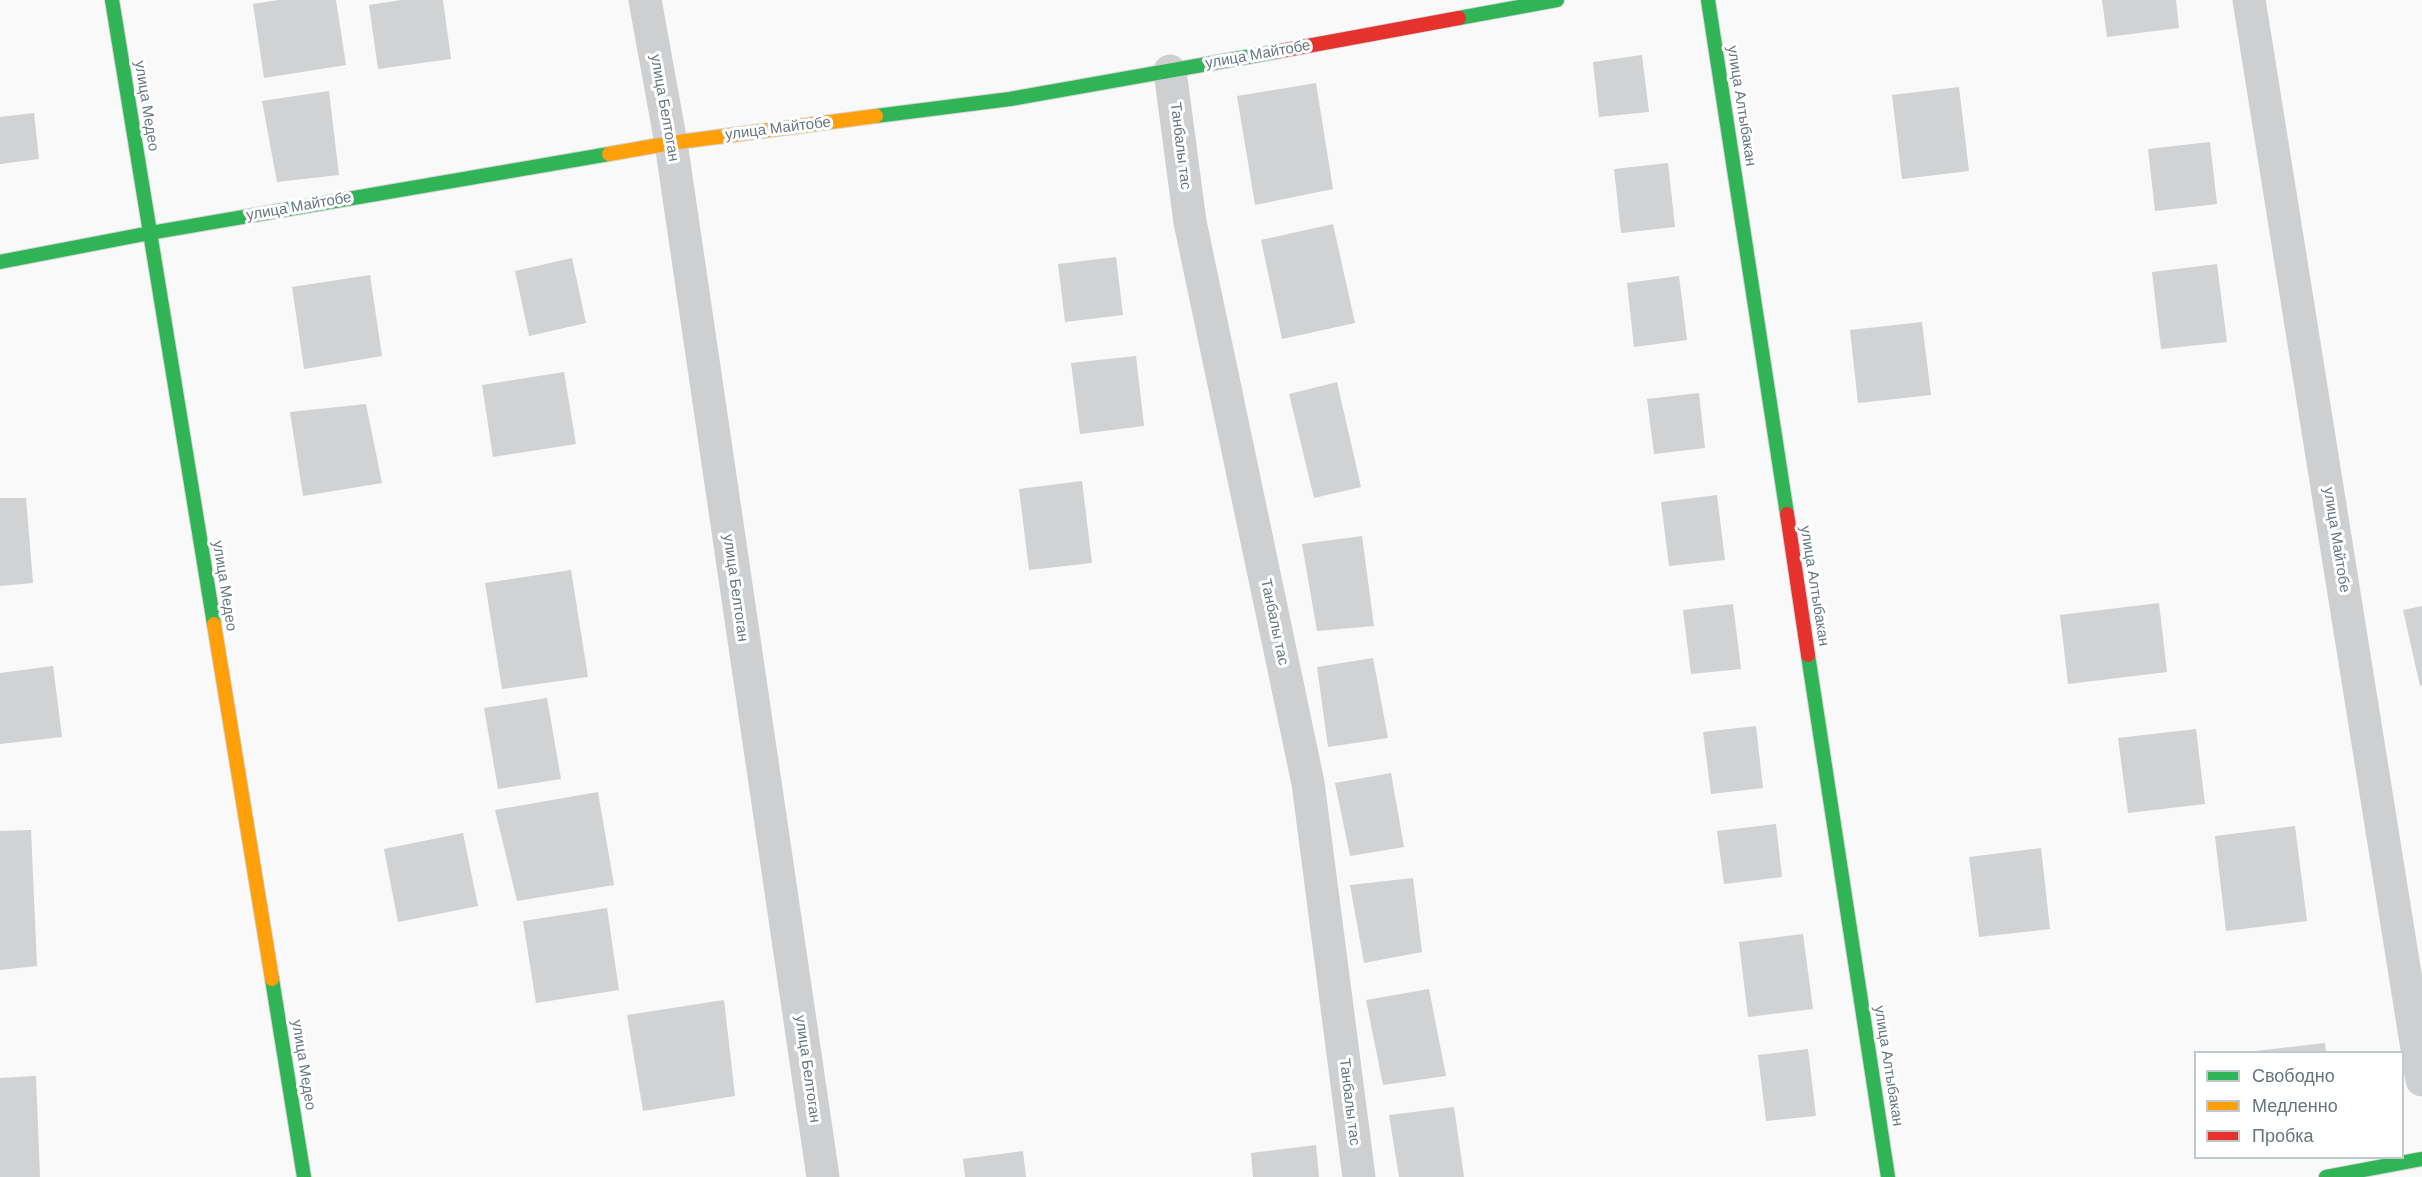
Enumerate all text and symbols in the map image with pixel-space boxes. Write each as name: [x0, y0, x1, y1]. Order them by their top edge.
street label: улица Майтобе: [1204, 37, 1312, 73]
street label: улица Алтыбакан: [1723, 44, 1759, 168]
street label: улица Белтоган: [646, 53, 682, 163]
street label: улица Медео: [130, 59, 162, 153]
street label: Танбалы тас: [1166, 101, 1194, 191]
street label: улица Майтобе: [724, 114, 832, 144]
street label: улица Майтобе: [245, 189, 353, 225]
street label: улица Майтобе: [2319, 486, 2353, 594]
street label: улица Алтыбакан: [1796, 524, 1832, 648]
street label: улица Белтоган: [719, 533, 751, 643]
street label: улица Медео: [208, 539, 240, 633]
street label: Танбалы тас: [1256, 577, 1292, 667]
street label: улица Алтыбакан: [1870, 1004, 1906, 1128]
street label: улица Белтоган: [791, 1014, 823, 1124]
street label: улица Медео: [287, 1018, 319, 1112]
legend: [2194, 1051, 2404, 1159]
street label: Танбалы тас: [1335, 1057, 1363, 1147]
text: Свободно: [2252, 1064, 2335, 1088]
text: Медленно: [2252, 1094, 2338, 1118]
text: Пробка: [2252, 1124, 2314, 1148]

